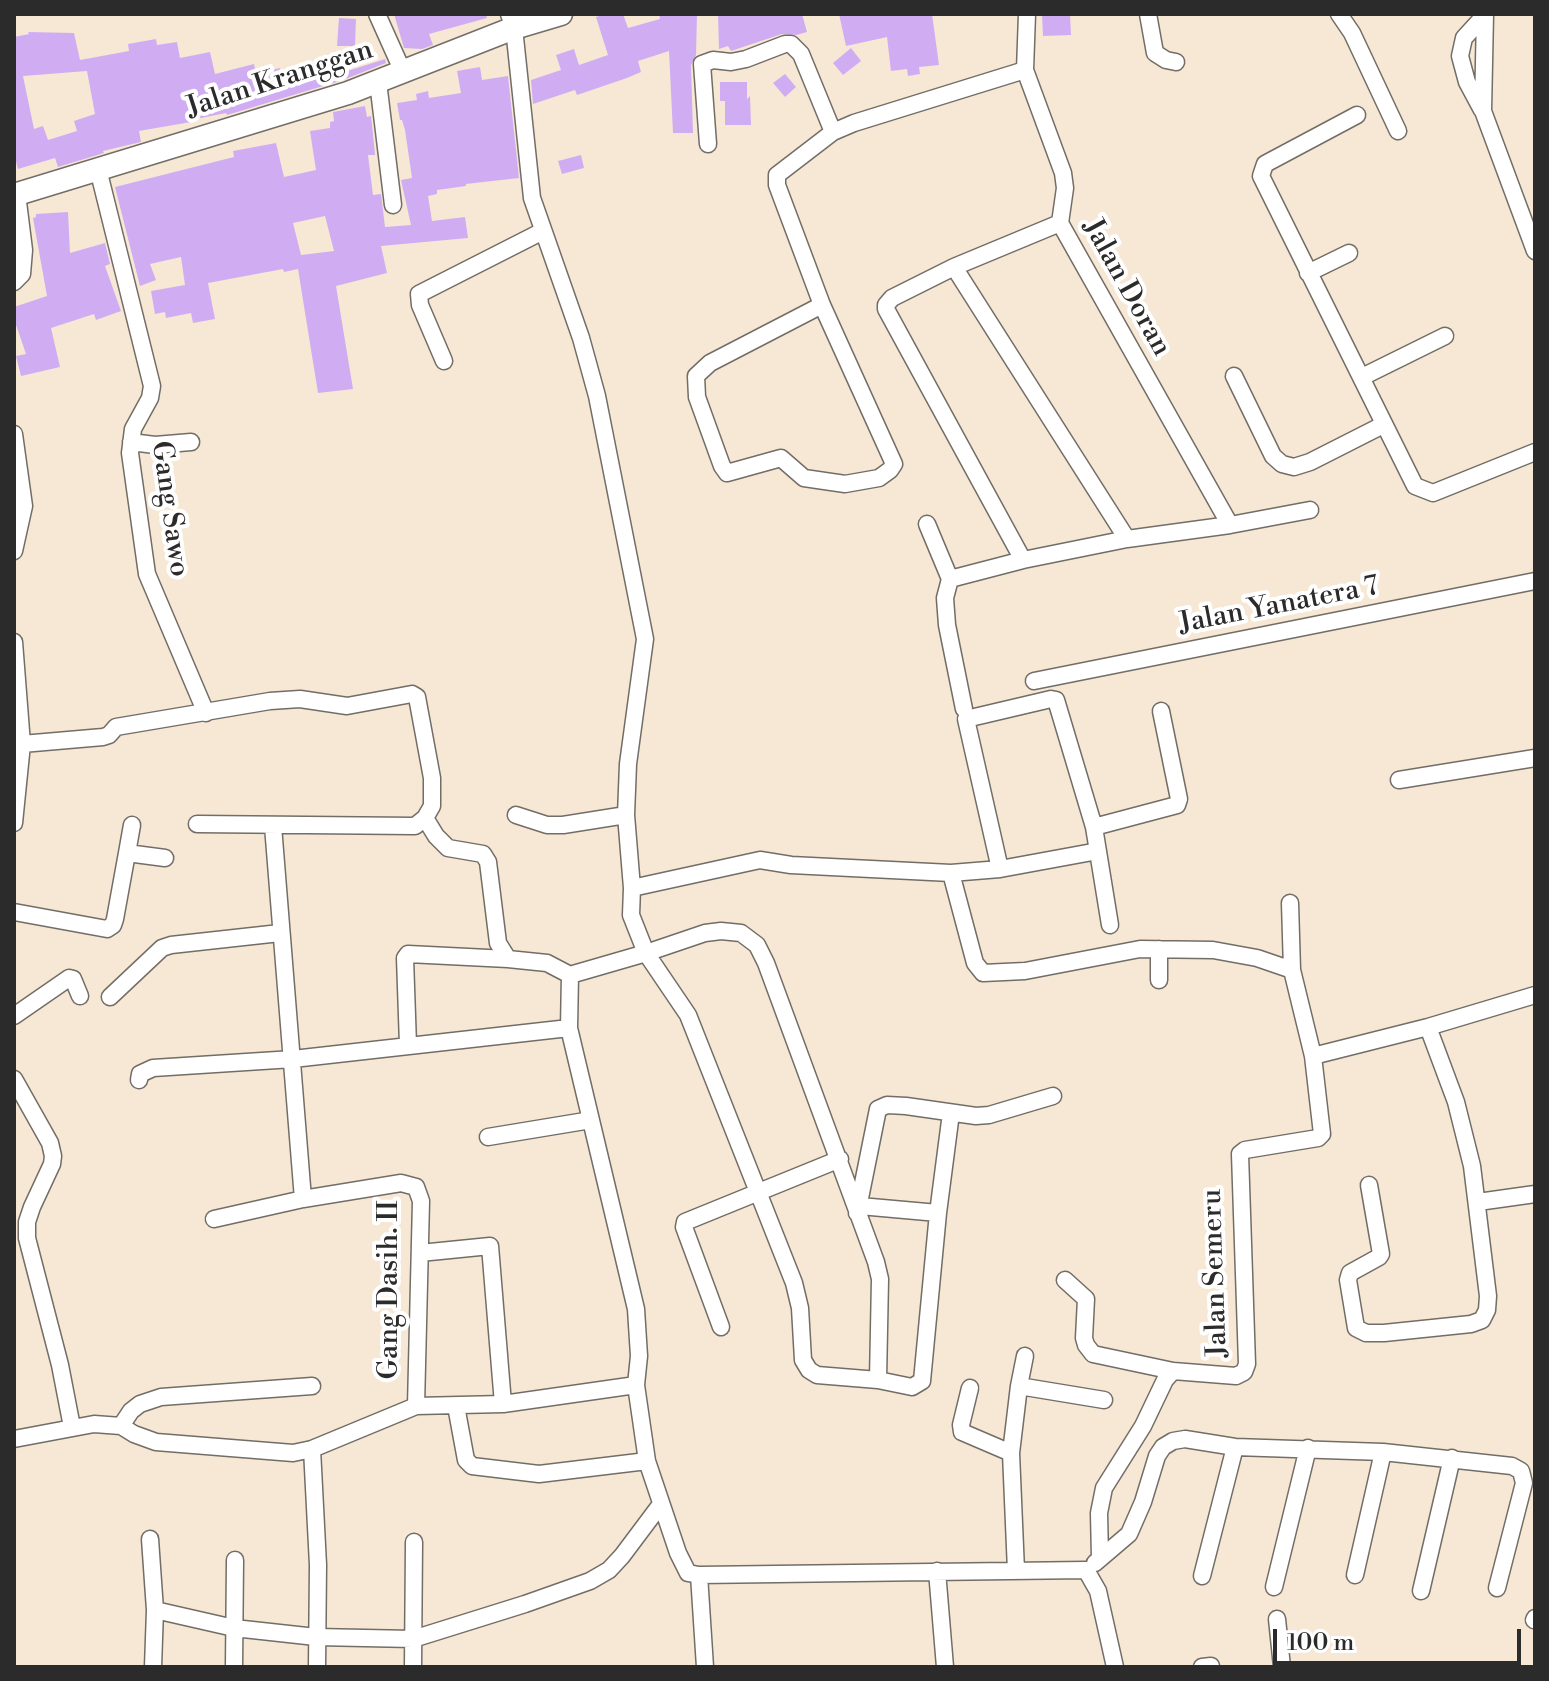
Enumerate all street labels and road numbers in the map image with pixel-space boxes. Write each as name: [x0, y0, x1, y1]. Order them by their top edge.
street label: Jalan Kranggan: [183, 34, 377, 126]
street label: Jalan Doran: [1075, 214, 1177, 362]
street label: Gang Sawo: [143, 439, 195, 579]
street label: Jalan Yanatera 7: [1176, 570, 1382, 642]
street label: Jalan Semeru: [1196, 1188, 1236, 1358]
street label: Gang Dasih. II: [373, 1200, 407, 1380]

